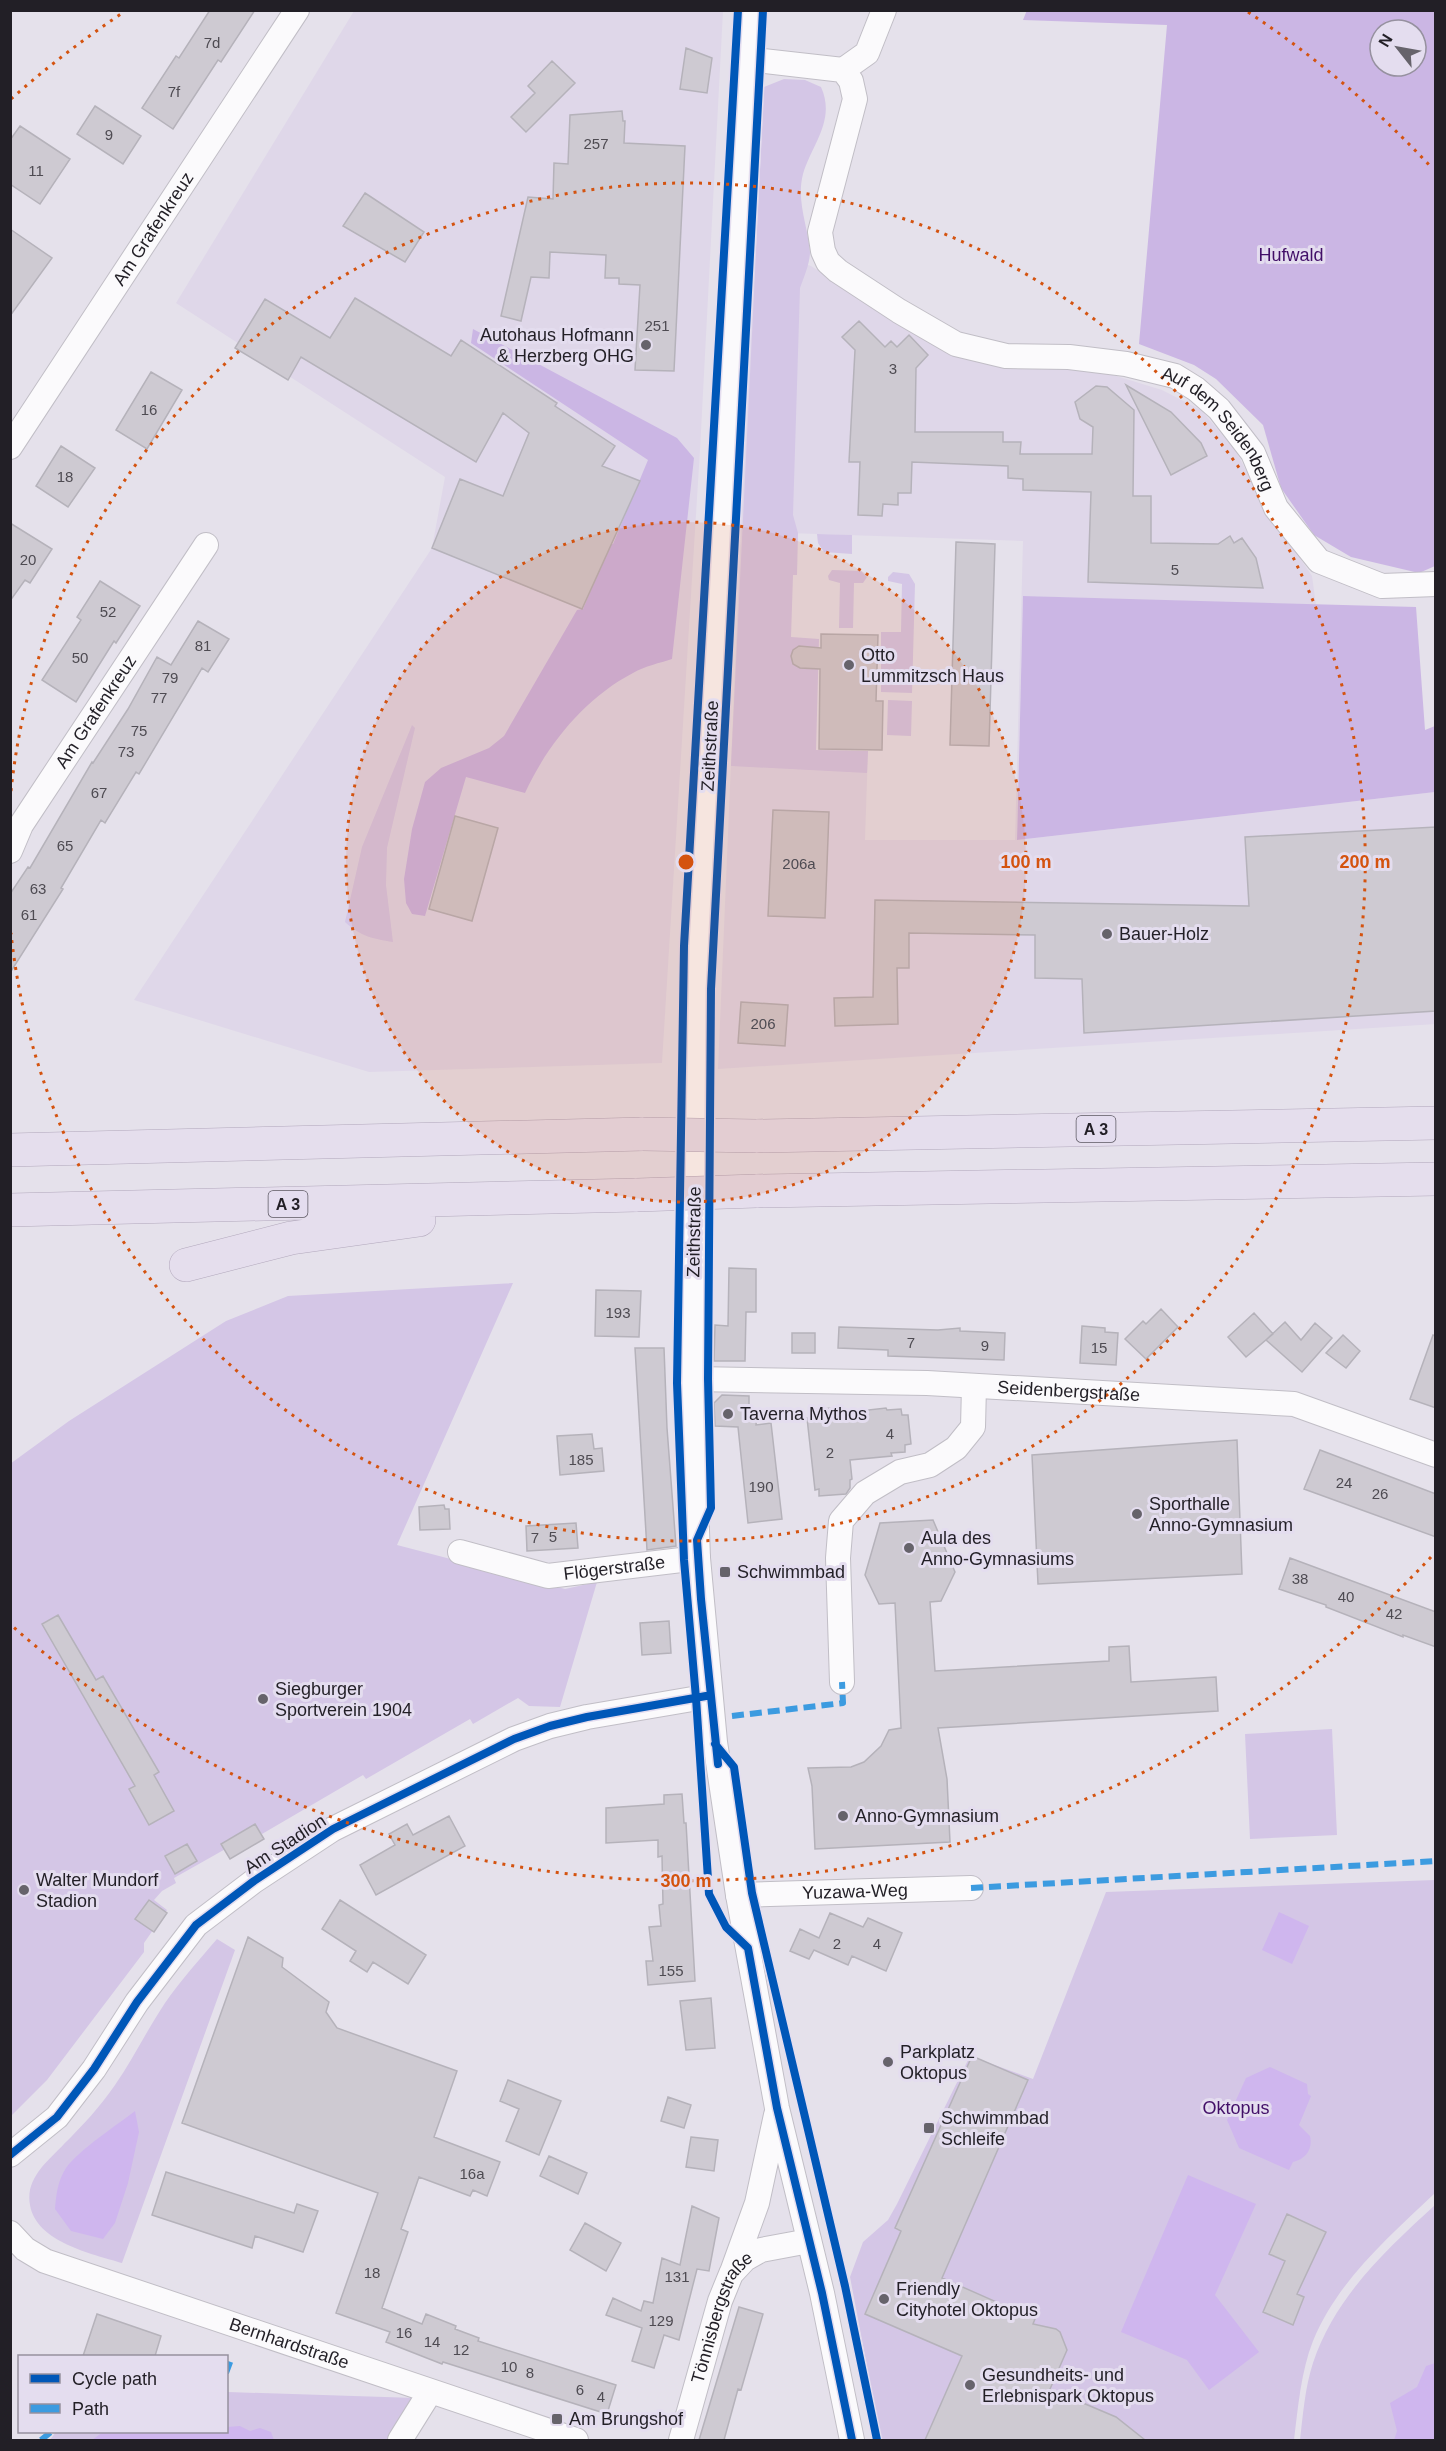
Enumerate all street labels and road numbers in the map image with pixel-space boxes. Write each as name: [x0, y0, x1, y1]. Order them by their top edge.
street label: Am Grafenkreuz: [109, 169, 198, 289]
street label: Auf dem Seidenberg: [1160, 363, 1278, 494]
street label: Am Grafenkreuz: [51, 652, 140, 772]
street label: Zeithstraße: [698, 700, 722, 792]
road number: A 3: [1076, 1116, 1116, 1142]
street label: Zeithstraße: [683, 1186, 705, 1278]
road number: A 3: [268, 1191, 308, 1217]
street label: Seidenbergstraße: [997, 1377, 1141, 1405]
street label: Flögerstraße: [562, 1552, 666, 1584]
street label: Am Stadion: [241, 1810, 329, 1878]
street label: Yuzawa-Weg: [802, 1880, 908, 1903]
street label: Tönnisbergstraße: [687, 2247, 756, 2385]
street label: Bernhardstraße: [227, 2314, 352, 2373]

